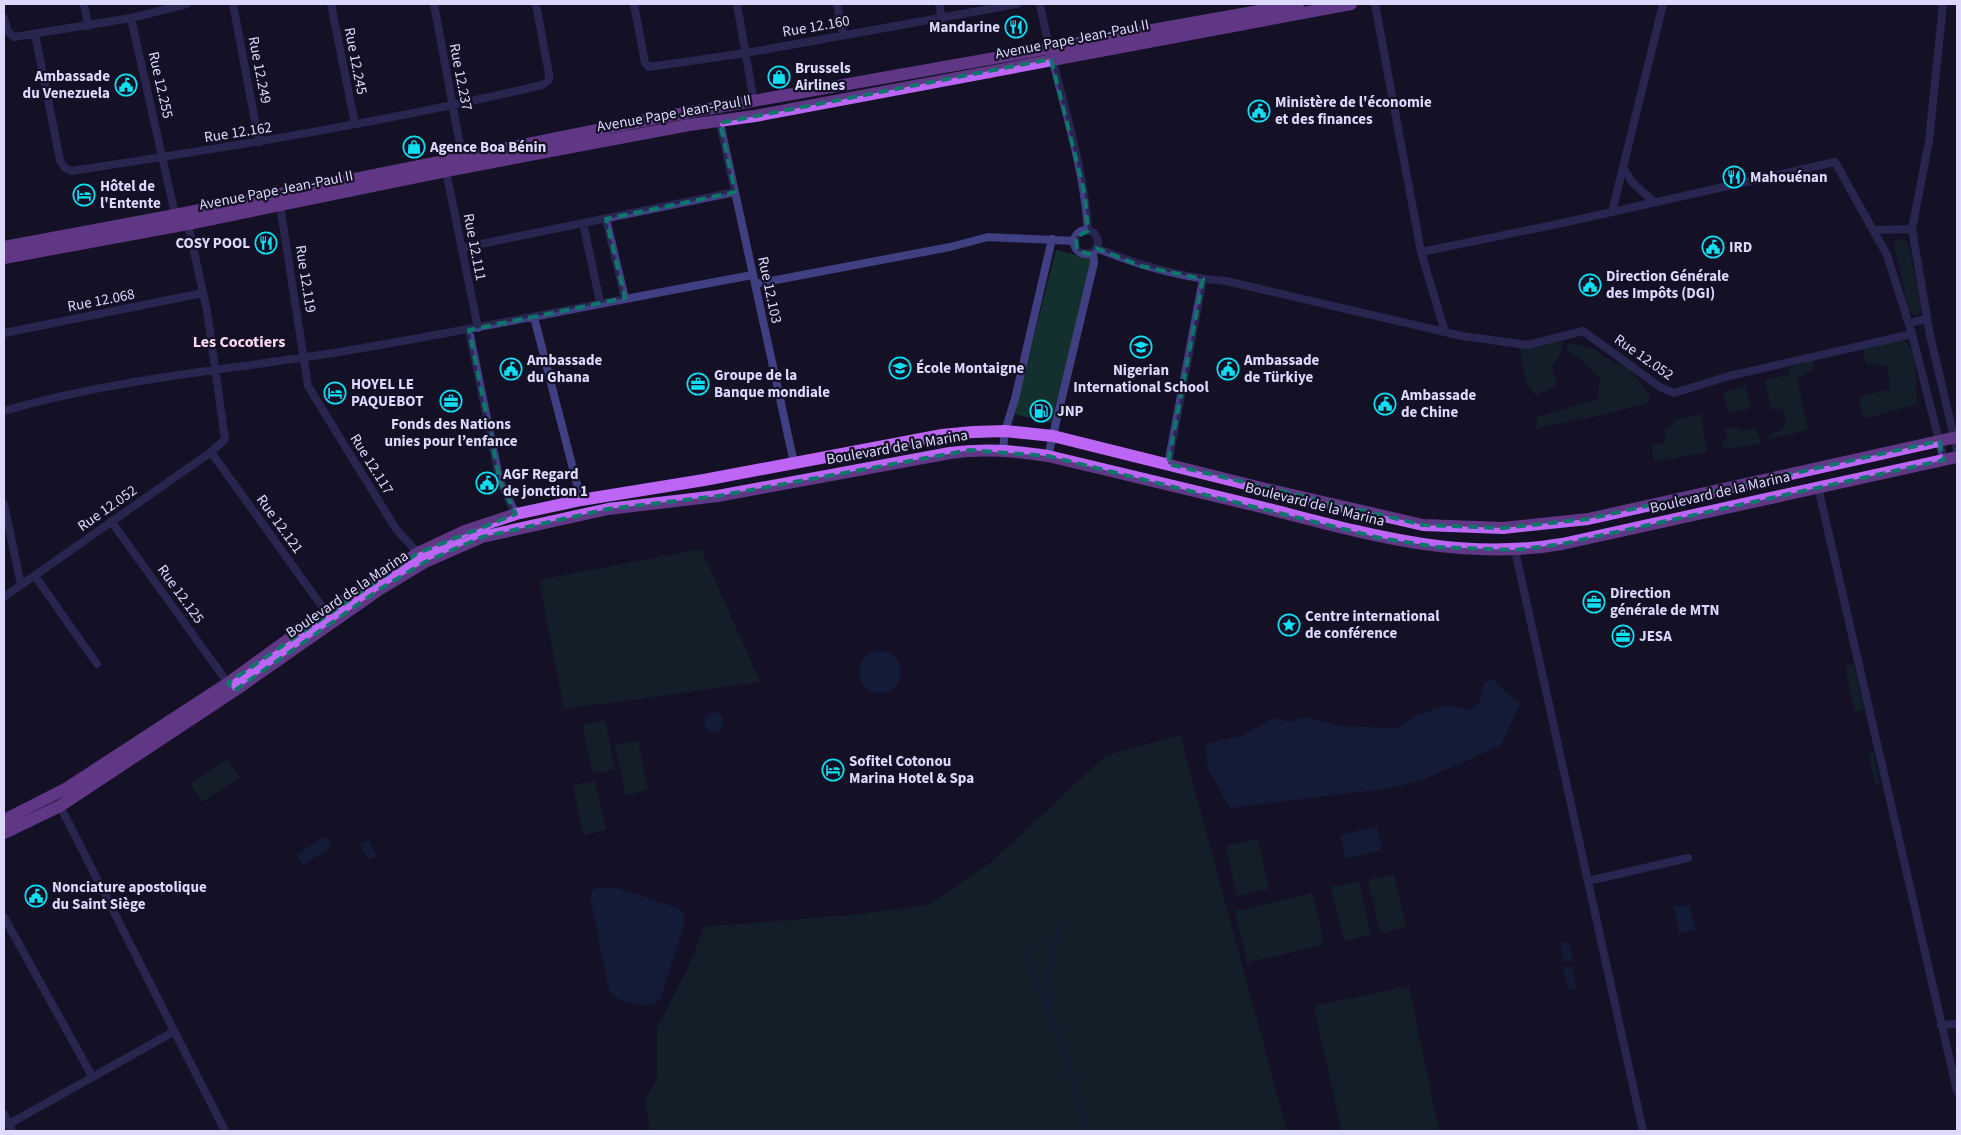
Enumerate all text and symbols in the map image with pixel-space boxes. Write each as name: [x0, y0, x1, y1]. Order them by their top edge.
street label: Rue 12.160: [781, 10, 851, 43]
street label: Avenue Pape Jean-Paul II: [993, 14, 1151, 65]
restaurant icon: Mandarine: [1004, 15, 1028, 39]
place label: Mandarine: [929, 17, 1000, 38]
street label: Rue 12.245: [339, 26, 372, 97]
street label: Rue 12.249: [243, 35, 276, 106]
street label: Rue 12.237: [444, 42, 477, 113]
street label: Rue 12.255: [143, 50, 178, 121]
place label: Brussels Airlines: [794, 58, 851, 96]
shop icon: Brussels Airlines: [767, 65, 791, 89]
place label: Ambassade du Venezuela: [23, 66, 110, 104]
public building icon: Ambassade du Venezuela: [114, 73, 138, 97]
street label: Avenue Pape Jean-Paul II: [595, 90, 753, 137]
place label: Ministère de l'économie et des finances: [1275, 92, 1432, 130]
public building icon: Ministère de l'économie et des finances: [1247, 99, 1271, 123]
street label: Rue 12.162: [203, 117, 273, 148]
shop icon: Agence Boa Bénin: [402, 135, 426, 159]
place label: Agence Boa Bénin: [429, 137, 546, 158]
street label: Avenue Pape Jean-Paul II: [197, 165, 355, 216]
restaurant icon: Mahouénan: [1722, 165, 1746, 189]
place label: Mahouénan: [1750, 167, 1828, 188]
place label: Hôtel de l'Entente: [100, 176, 161, 214]
hotel icon: Hôtel de l'Entente: [72, 183, 96, 207]
street label: Rue 12.111: [458, 212, 491, 283]
restaurant icon: COSY POOL: [254, 231, 278, 255]
place label: COSY POOL: [175, 233, 250, 254]
public building icon: IRD: [1701, 235, 1725, 259]
place label: IRD: [1729, 237, 1752, 258]
street label: Rue 12.119: [290, 244, 321, 314]
street label: Rue 12.103: [752, 255, 787, 326]
place label: Direction Générale des Impôts (DGI): [1606, 266, 1729, 304]
public building icon: Direction Générale des Impôts (DGI): [1578, 273, 1602, 297]
street label: Rue 12.068: [66, 284, 137, 317]
street label: Rue 12.052: [1610, 329, 1678, 386]
district label: Les Cocotiers: [193, 331, 285, 353]
school or university icon: Nigerian International School: [1129, 335, 1153, 359]
place label: Ambassade du Ghana: [526, 350, 603, 388]
place label: Ambassade de Türkiye: [1243, 350, 1320, 388]
school or university icon: École Montaigne: [888, 356, 912, 380]
public building icon: Ambassade du Ghana: [499, 357, 523, 381]
public building icon: Ambassade de Türkiye: [1216, 357, 1240, 381]
place label: École Montaigne: [916, 358, 1024, 379]
place label: Nigerian International School: [1073, 360, 1209, 398]
place label: Groupe de la Banque mondiale: [714, 365, 830, 403]
office icon: Groupe de la Banque mondiale: [686, 372, 710, 396]
place label: HOYEL LE PAQUEBOT: [351, 374, 423, 412]
hotel icon: HOYEL LE PAQUEBOT: [323, 381, 347, 405]
place label: Ambassade de Chine: [1400, 385, 1477, 423]
office icon: Fonds des Nations unies pour l’enfance: [439, 389, 463, 413]
public building icon: Ambassade de Chine: [1373, 392, 1397, 416]
fuel station icon: JNP: [1029, 399, 1053, 423]
place label: JNP: [1057, 401, 1084, 422]
place label: Fonds des Nations unies pour l’enfance: [384, 414, 518, 452]
street label: Boulevard de la Marina: [825, 425, 970, 470]
street label: Rue 12.117: [345, 430, 399, 499]
place label: AGF Regard de jonction 1: [502, 464, 588, 502]
street label: Boulevard de la Marina: [1648, 466, 1792, 519]
public building icon: AGF Regard de jonction 1: [475, 471, 499, 495]
street label: Boulevard de la Marina: [1243, 477, 1387, 532]
street label: Rue 12.052: [73, 480, 141, 537]
street label: Rue 12.121: [251, 491, 308, 558]
street label: Boulevard de la Marina: [282, 546, 413, 643]
street label: Rue 12.125: [152, 561, 209, 628]
place label: Direction générale de MTN: [1610, 583, 1719, 621]
office icon: Direction générale de MTN: [1582, 590, 1606, 614]
place label: Centre international de conférence: [1305, 606, 1440, 644]
place icon: Centre international de conférence: [1277, 613, 1301, 637]
office icon: JESA: [1611, 624, 1635, 648]
place label: JESA: [1639, 626, 1672, 647]
place label: Sofitel Cotonou Marina Hotel & Spa: [849, 751, 974, 789]
hotel icon: Sofitel Cotonou Marina Hotel & Spa: [821, 758, 845, 782]
place label: Nonciature apostolique du Saint Siège: [52, 877, 207, 915]
public building icon: Nonciature apostolique du Saint Siège: [24, 884, 48, 908]

